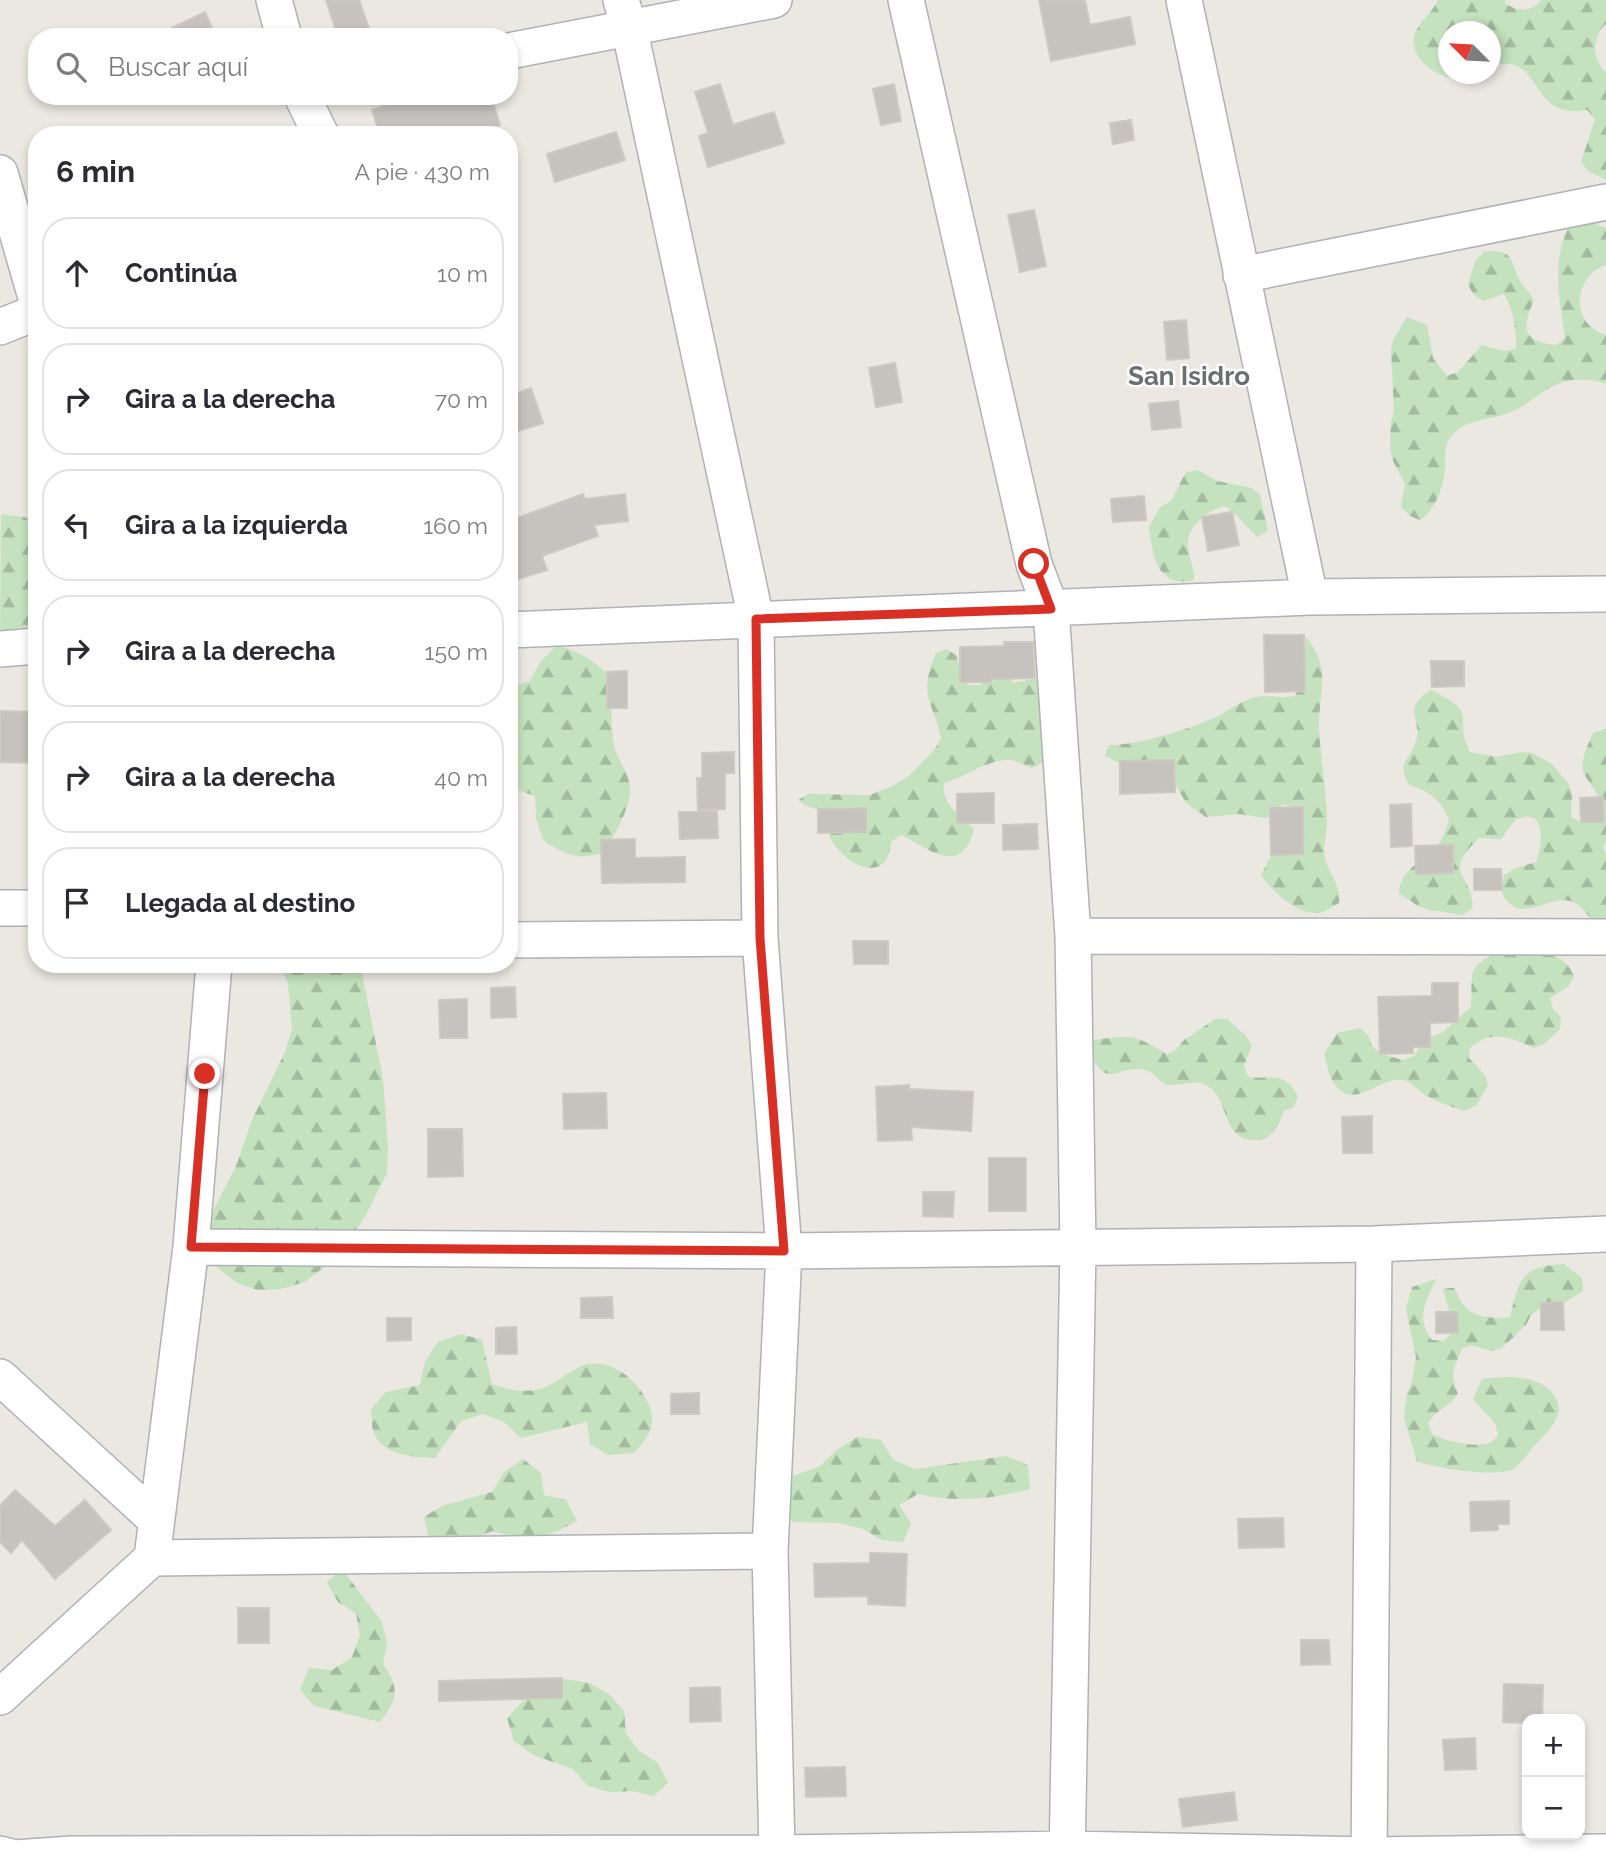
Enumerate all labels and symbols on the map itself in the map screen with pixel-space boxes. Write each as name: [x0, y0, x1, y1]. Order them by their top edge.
north arrow: [1438, 21, 1501, 84]
district label: San Isidro: [1128, 361, 1250, 391]
route start: [1018, 548, 1049, 579]
route end: [189, 1058, 220, 1089]

